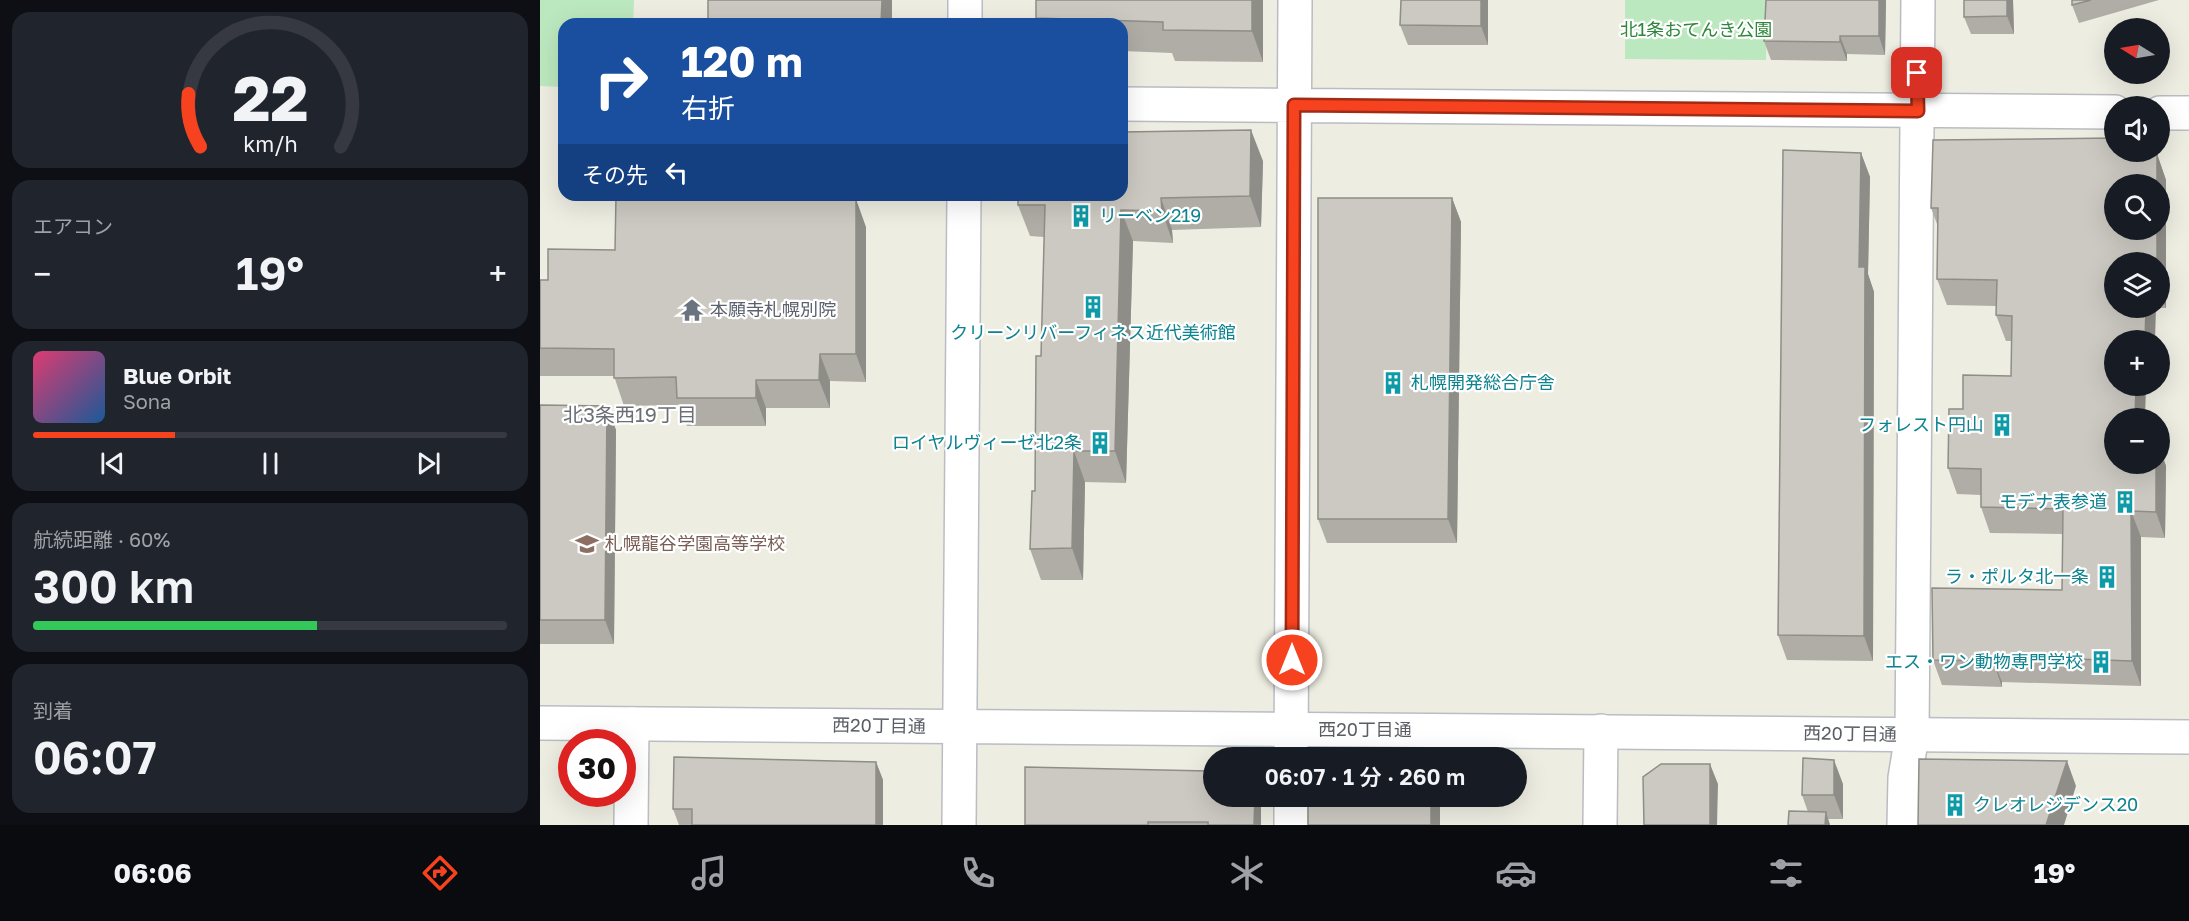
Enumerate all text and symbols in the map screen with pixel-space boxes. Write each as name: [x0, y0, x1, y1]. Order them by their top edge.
park label: 北1条おてんき公園: [1620, 18, 1772, 40]
north arrow: [2104, 18, 2170, 84]
map controls: [2104, 18, 2170, 474]
text: 120 m: [681, 36, 803, 86]
icon: right: [582, 42, 660, 120]
pin: [1891, 47, 1942, 98]
icon: arrive: [1900, 56, 1933, 89]
text: 22: [232, 60, 308, 135]
text: 右折: [681, 92, 735, 124]
button: sound: [2104, 96, 2170, 162]
text: km/h: [243, 131, 297, 157]
icon: left: [660, 156, 693, 189]
text: その先: [582, 161, 648, 188]
button: search: [2104, 174, 2170, 240]
building icon: リーベン219: [1068, 203, 1094, 229]
place label: リーベン219: [1099, 204, 1201, 226]
text: エアコン: [33, 214, 113, 238]
text: 19°: [236, 246, 304, 300]
button: layers: [2104, 252, 2170, 318]
text: −: [33, 254, 51, 293]
text: +: [489, 254, 507, 293]
building icon: クリーンリバーフィネス近代美術館: [1080, 294, 1106, 320]
temple icon: 本願寺札幌別院: [679, 297, 705, 323]
place label: 本願寺札幌別院: [710, 298, 836, 320]
place label: クリーンリバーフィネス近代美術館: [950, 321, 1236, 343]
button: +: [2104, 330, 2170, 396]
text: Blue Orbit: [123, 362, 231, 389]
building icon: 札幌開発総合庁舎: [1380, 370, 1406, 396]
place label: 札幌開発総合庁舎: [1411, 371, 1555, 393]
text: Sona: [123, 389, 171, 413]
district label: 北3条西19丁目: [563, 402, 697, 426]
button: −: [2104, 408, 2170, 474]
building icon: フォレスト円山: [1989, 412, 2015, 438]
place label: フォレスト円山: [1858, 413, 1984, 435]
building icon: ロイヤルヴィーゼ北2条: [1087, 430, 1113, 456]
place label: ロイヤルヴィーゼ北2条: [892, 431, 1082, 453]
icon: previous: [96, 447, 129, 480]
icon: pause: [254, 447, 287, 480]
icon: next: [412, 447, 445, 480]
building icon: モデナ表参道: [2112, 489, 2138, 515]
place label: モデナ表参道: [1999, 490, 2107, 512]
text: 航続距離 · 60%: [33, 527, 170, 551]
school or university icon: 札幌龍谷学園高等学校: [574, 531, 600, 557]
place label: 札幌龍谷学園高等学校: [605, 532, 785, 554]
text: 300 km: [33, 559, 194, 613]
building icon: ラ・ポルタ北一条: [2094, 564, 2120, 590]
place label: ラ・ポルタ北一条: [1945, 565, 2089, 587]
position arrow: [1260, 628, 1324, 692]
building icon: エス・ワン動物専門学校: [2088, 649, 2114, 675]
place label: エス・ワン動物専門学校: [1885, 650, 2083, 672]
text: 到着: [33, 698, 73, 722]
street label: 西20丁目通: [832, 713, 926, 737]
street label: 西20丁目通: [1318, 718, 1412, 740]
street label: 西20丁目通: [1803, 721, 1897, 745]
speed limit sign: 30: [558, 729, 636, 807]
text: 06:07: [33, 730, 157, 784]
text: 06:07 · 1 分 · 260 m: [1265, 763, 1465, 790]
building icon: クレオレジデンス20: [1942, 792, 1968, 818]
place label: クレオレジデンス20: [1973, 793, 2138, 815]
icon: directions: [419, 852, 461, 894]
icon: music: [688, 852, 730, 894]
icon: phone: [957, 852, 999, 894]
icon: climate: [1226, 852, 1268, 894]
icon: car: [1495, 852, 1537, 894]
icon: filters: [1765, 852, 1807, 894]
text: 06:06: [114, 857, 192, 889]
text: 19°: [2034, 857, 2075, 889]

